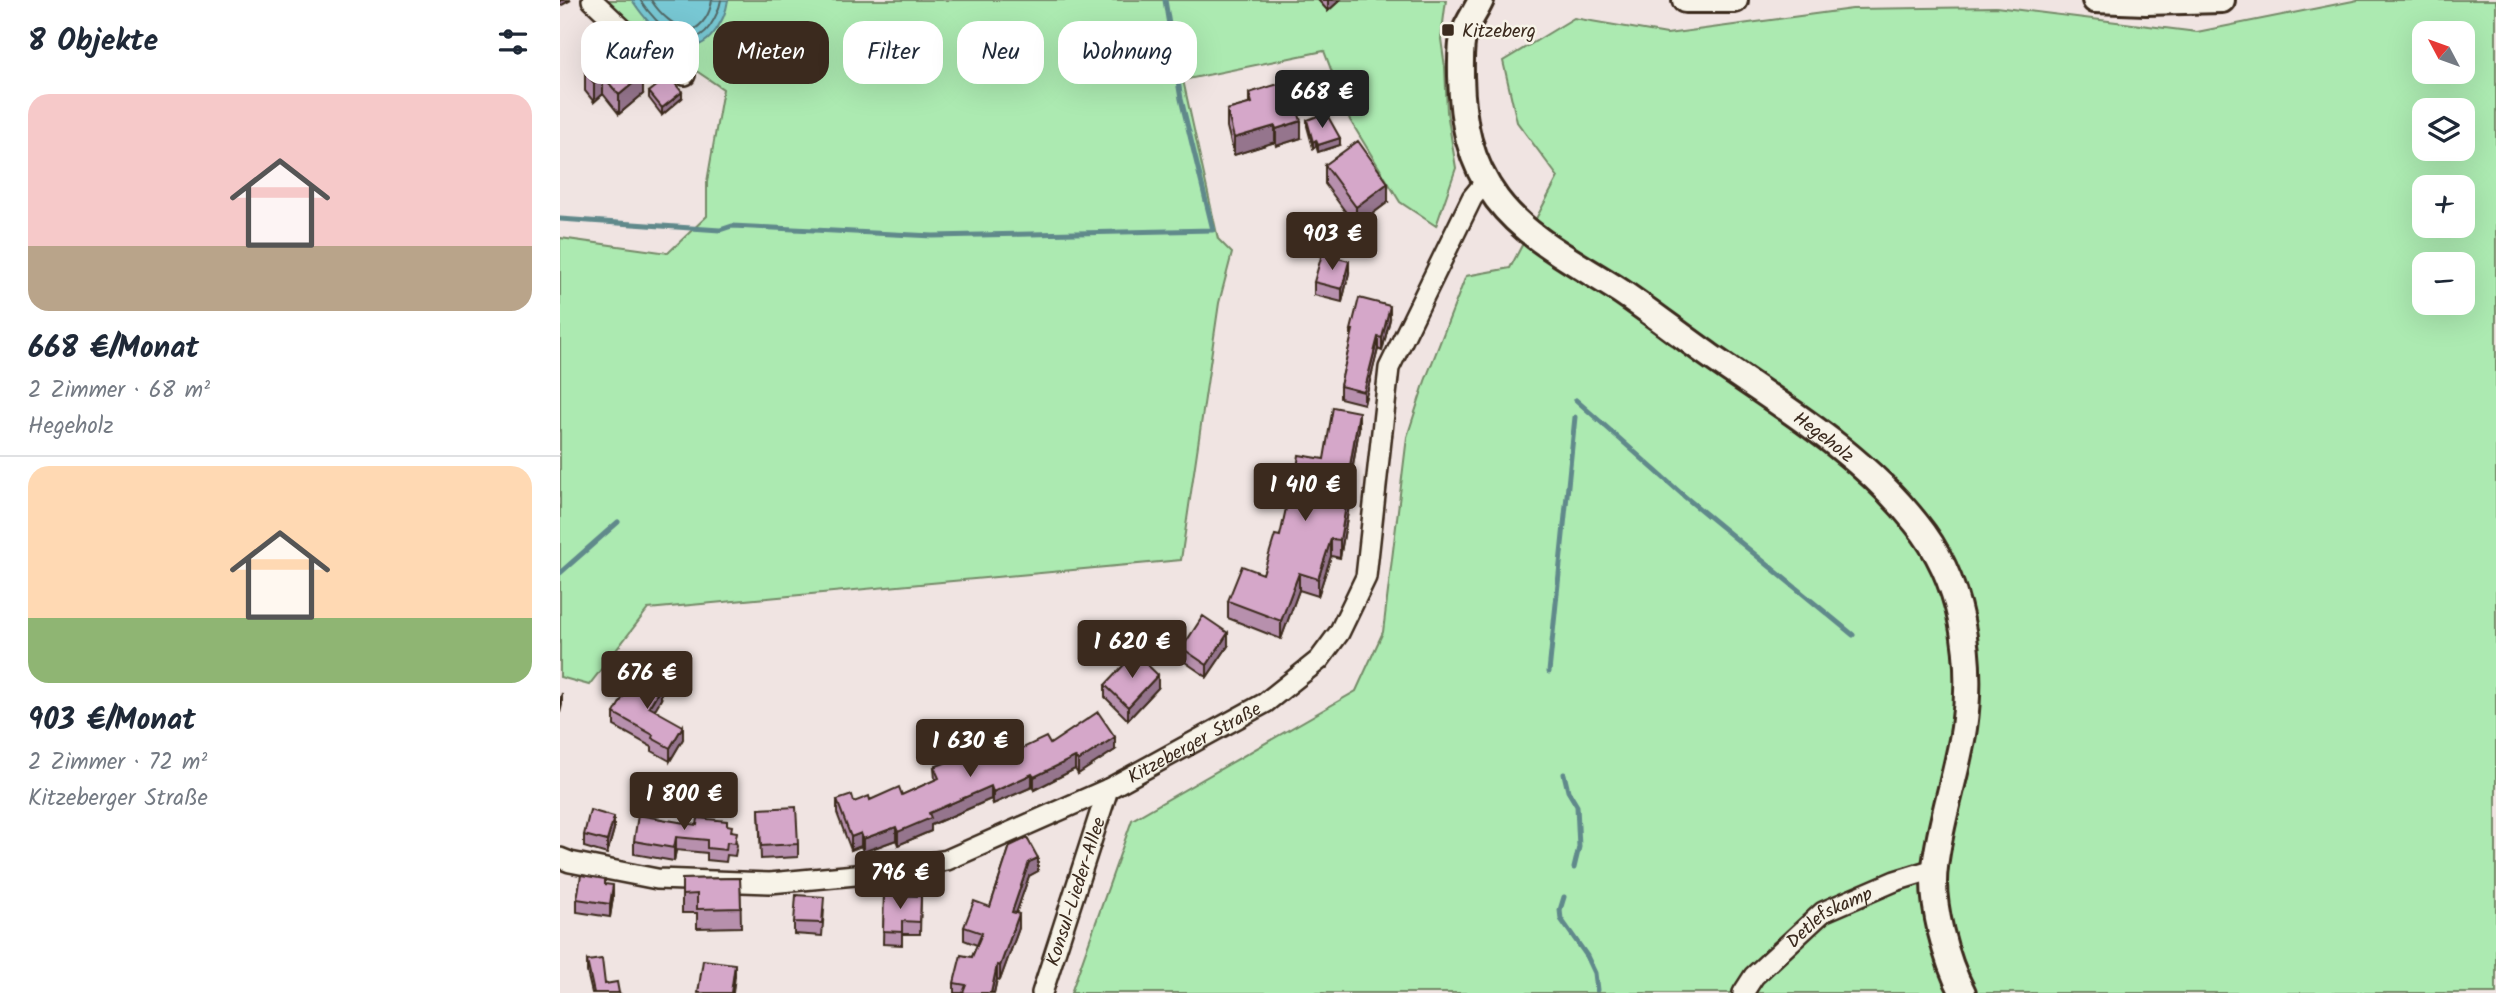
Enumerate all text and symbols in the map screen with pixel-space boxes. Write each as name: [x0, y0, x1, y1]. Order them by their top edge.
place label: Kitzeberg: [1462, 17, 1536, 47]
text: 8 Objekte: [28, 18, 158, 66]
chip: Kaufen: [581, 21, 699, 84]
chip: Mieten: [713, 21, 829, 84]
chip: Filter: [843, 21, 943, 84]
chip: Neu: [957, 21, 1044, 84]
chip: Wohnung: [1058, 21, 1197, 84]
north arrow: [2412, 21, 2474, 84]
map controls: [2412, 21, 2475, 315]
marker: Kitzeberg: [1440, 22, 1456, 38]
icon: filters: [494, 23, 532, 61]
pin: 668 €: [1273, 71, 1371, 130]
text: 668 €: [1291, 75, 1353, 111]
button: layers: [2412, 98, 2475, 161]
icon: home: [217, 140, 343, 266]
button: +: [2412, 175, 2475, 238]
pin: 903 €: [1283, 212, 1381, 272]
text: 903 €: [1302, 217, 1362, 253]
button: −: [2412, 252, 2475, 315]
text: 668 €/Monat: [28, 325, 199, 373]
text: 2 Zimmer · 68 m²: [28, 373, 210, 409]
street label: Hegeholz: [1786, 404, 1861, 471]
text: Hegeholz: [28, 409, 114, 445]
pin: 1 410 €: [1240, 463, 1370, 523]
text: 1 410 €: [1270, 468, 1340, 504]
icon: home: [217, 512, 343, 638]
pin: 1 620 €: [1067, 620, 1197, 680]
text: 1 620 €: [1094, 625, 1170, 661]
pin: 676 €: [598, 652, 696, 711]
text: 676 €: [617, 656, 677, 692]
street label: Kitzeberger Straße: [1122, 695, 1268, 793]
text: 903 €/Monat: [28, 697, 196, 745]
pin: 1 630 €: [905, 720, 1035, 779]
text: 1 630 €: [932, 724, 1008, 760]
text: 2 Zimmer · 72 m²: [28, 745, 207, 781]
pin: 1 800 €: [619, 772, 749, 832]
text: 1 800 €: [646, 777, 722, 813]
text: Kitzeberger Straße: [28, 781, 208, 817]
street label: Konsul-Lieder-Allee: [1039, 813, 1115, 970]
pin: 796 €: [851, 852, 949, 911]
text: 796 €: [871, 856, 929, 892]
street label: Detlefskamp: [1780, 879, 1877, 956]

